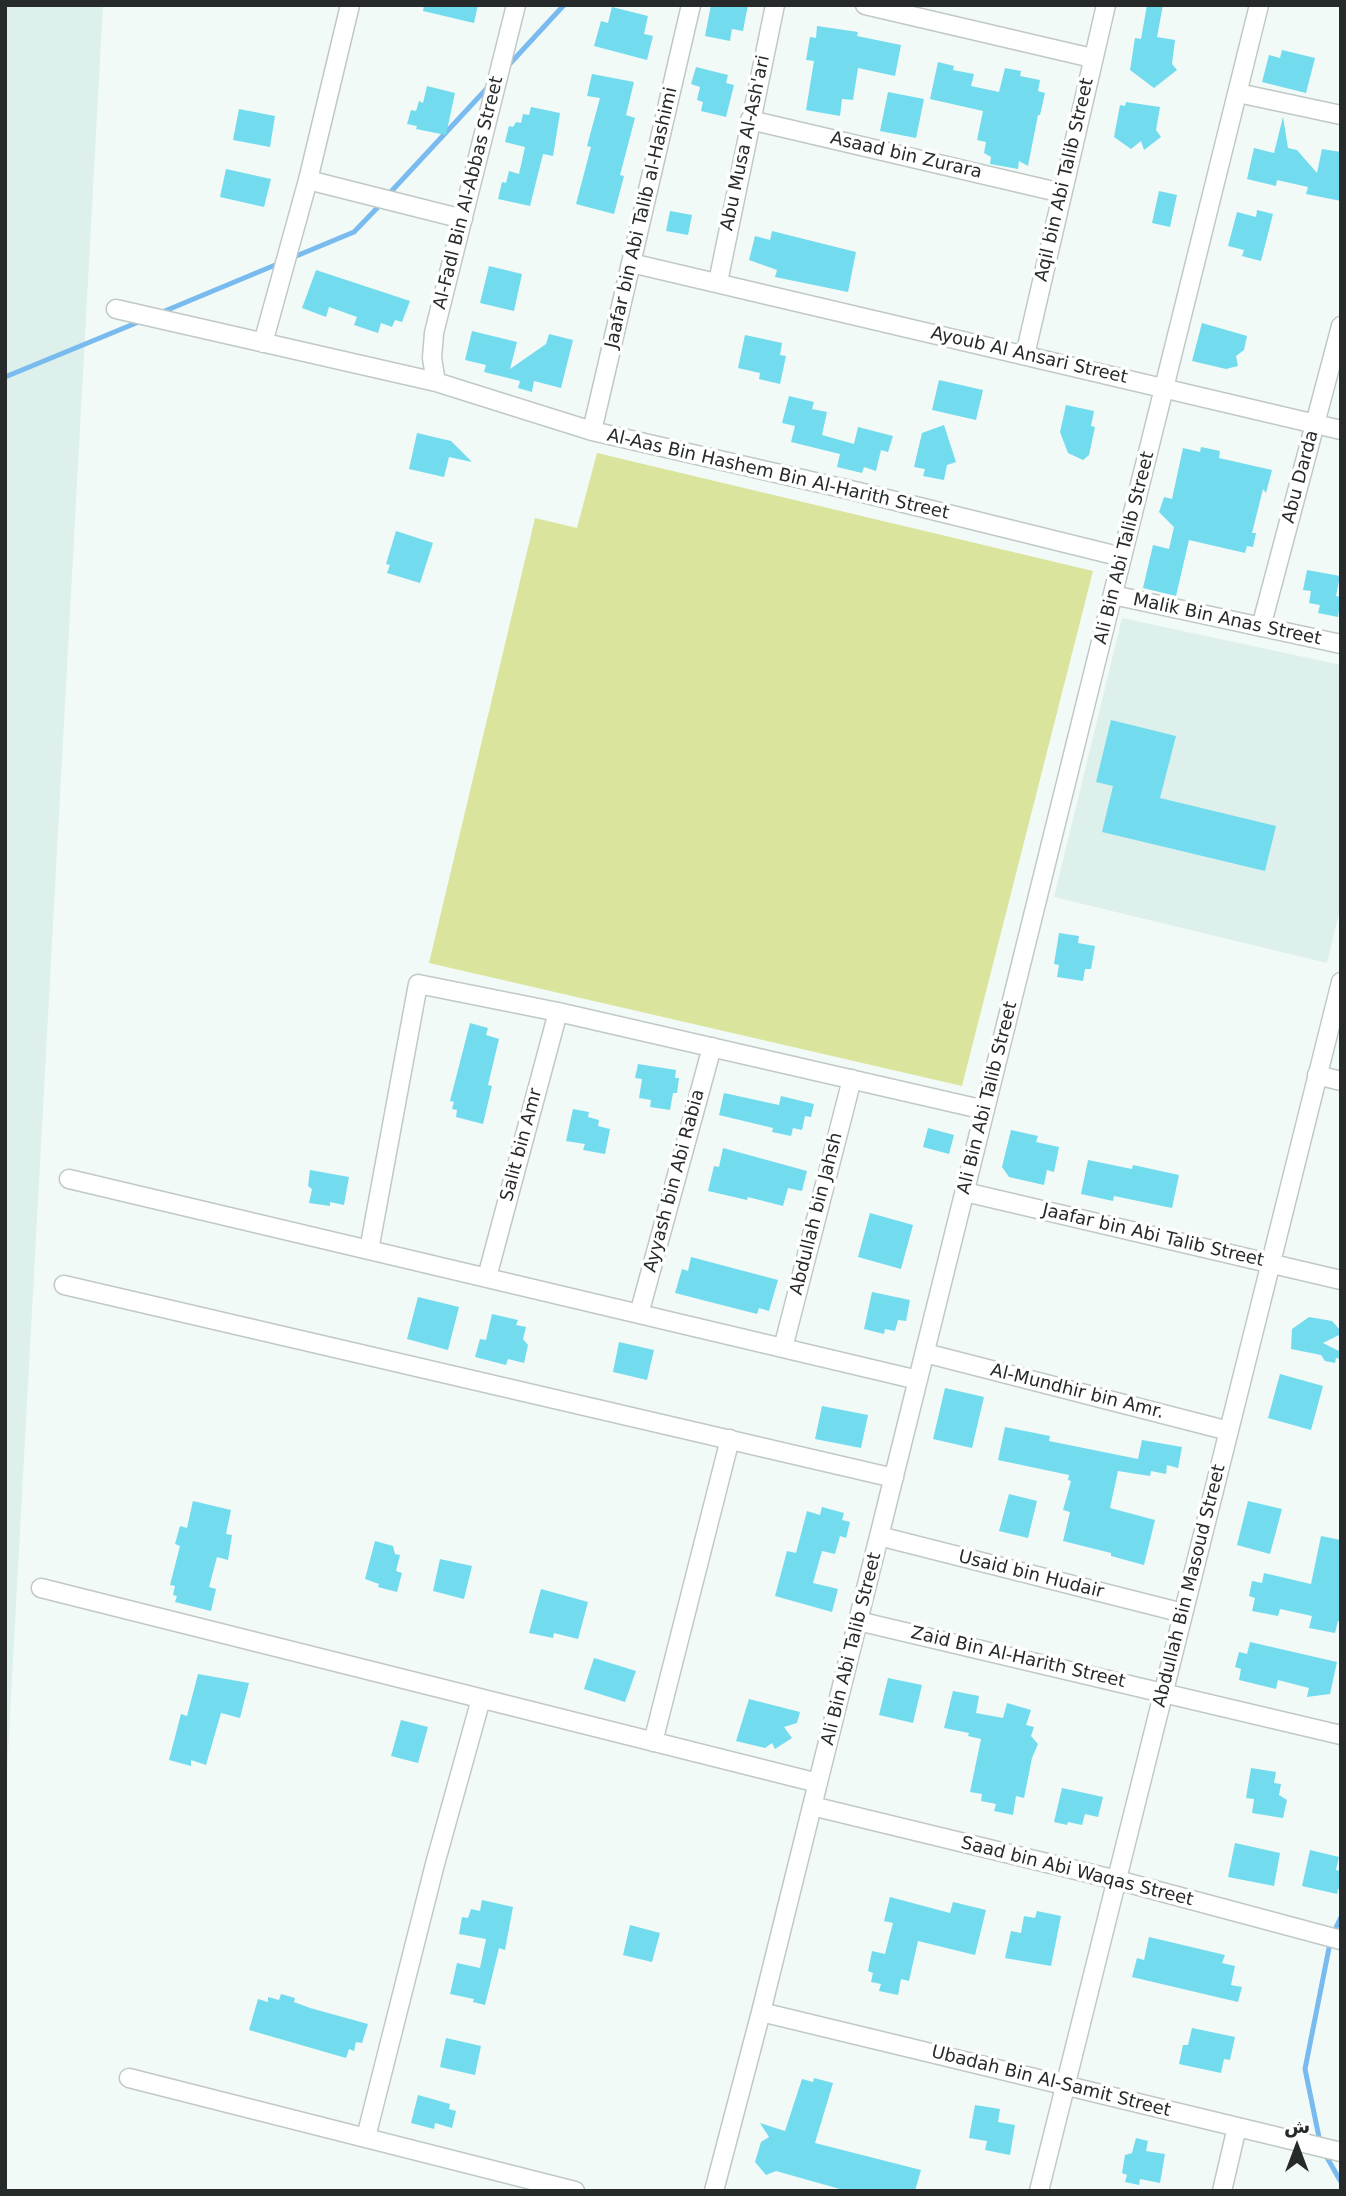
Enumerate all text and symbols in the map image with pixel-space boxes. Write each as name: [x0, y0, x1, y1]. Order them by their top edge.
street label: Abu Musa Al-Ash'ari: [717, 53, 775, 233]
street label: Al-Fadl Bin Al-Abbas Street: [430, 74, 508, 312]
street label: Aqil bin Abi Talib Street: [1031, 76, 1099, 284]
street label: Jaafar bin Abi Talib al-Hashimi: [601, 85, 683, 351]
street label: Asaad bin Zurara: [828, 128, 984, 184]
street label: Ayoub Al Ansari Street: [929, 323, 1129, 389]
street label: Al-Aas Bin Hashem Bin Al-Harith Street: [605, 425, 951, 525]
street label: Abu Darda: [1278, 428, 1324, 526]
street label: Ali Bin Abi Talib Street: [1091, 449, 1159, 647]
street label: Malik Bin Anas Street: [1131, 590, 1323, 650]
street label: Ali Bin Abi Talib Street: [954, 999, 1022, 1197]
street label: Salit bin Amr: [497, 1086, 547, 1204]
street label: Ayyash bin Abi Rabia: [640, 1087, 710, 1275]
street label: Abdullah bin Jahsh: [786, 1130, 848, 1298]
street label: Jaafar bin Abi Talib Street: [1040, 1200, 1266, 1272]
street label: Al-Mundhir bin Amr.: [988, 1360, 1166, 1424]
street label: Abdullah Bin Masoud Street: [1149, 1462, 1231, 1710]
street label: Usaid bin Hudair: [956, 1546, 1106, 1604]
street label: Ali Bin Abi Talib Street: [818, 1550, 886, 1748]
street label: Zaid Bin Al-Harith Street: [909, 1623, 1127, 1693]
street label: Saad bin Abi Waqas Street: [959, 1833, 1195, 1911]
street label: Ubadah Bin Al-Samit Street: [929, 2042, 1173, 2122]
north arrow: [1262, 2112, 1332, 2182]
text: ش: [1284, 2115, 1310, 2137]

